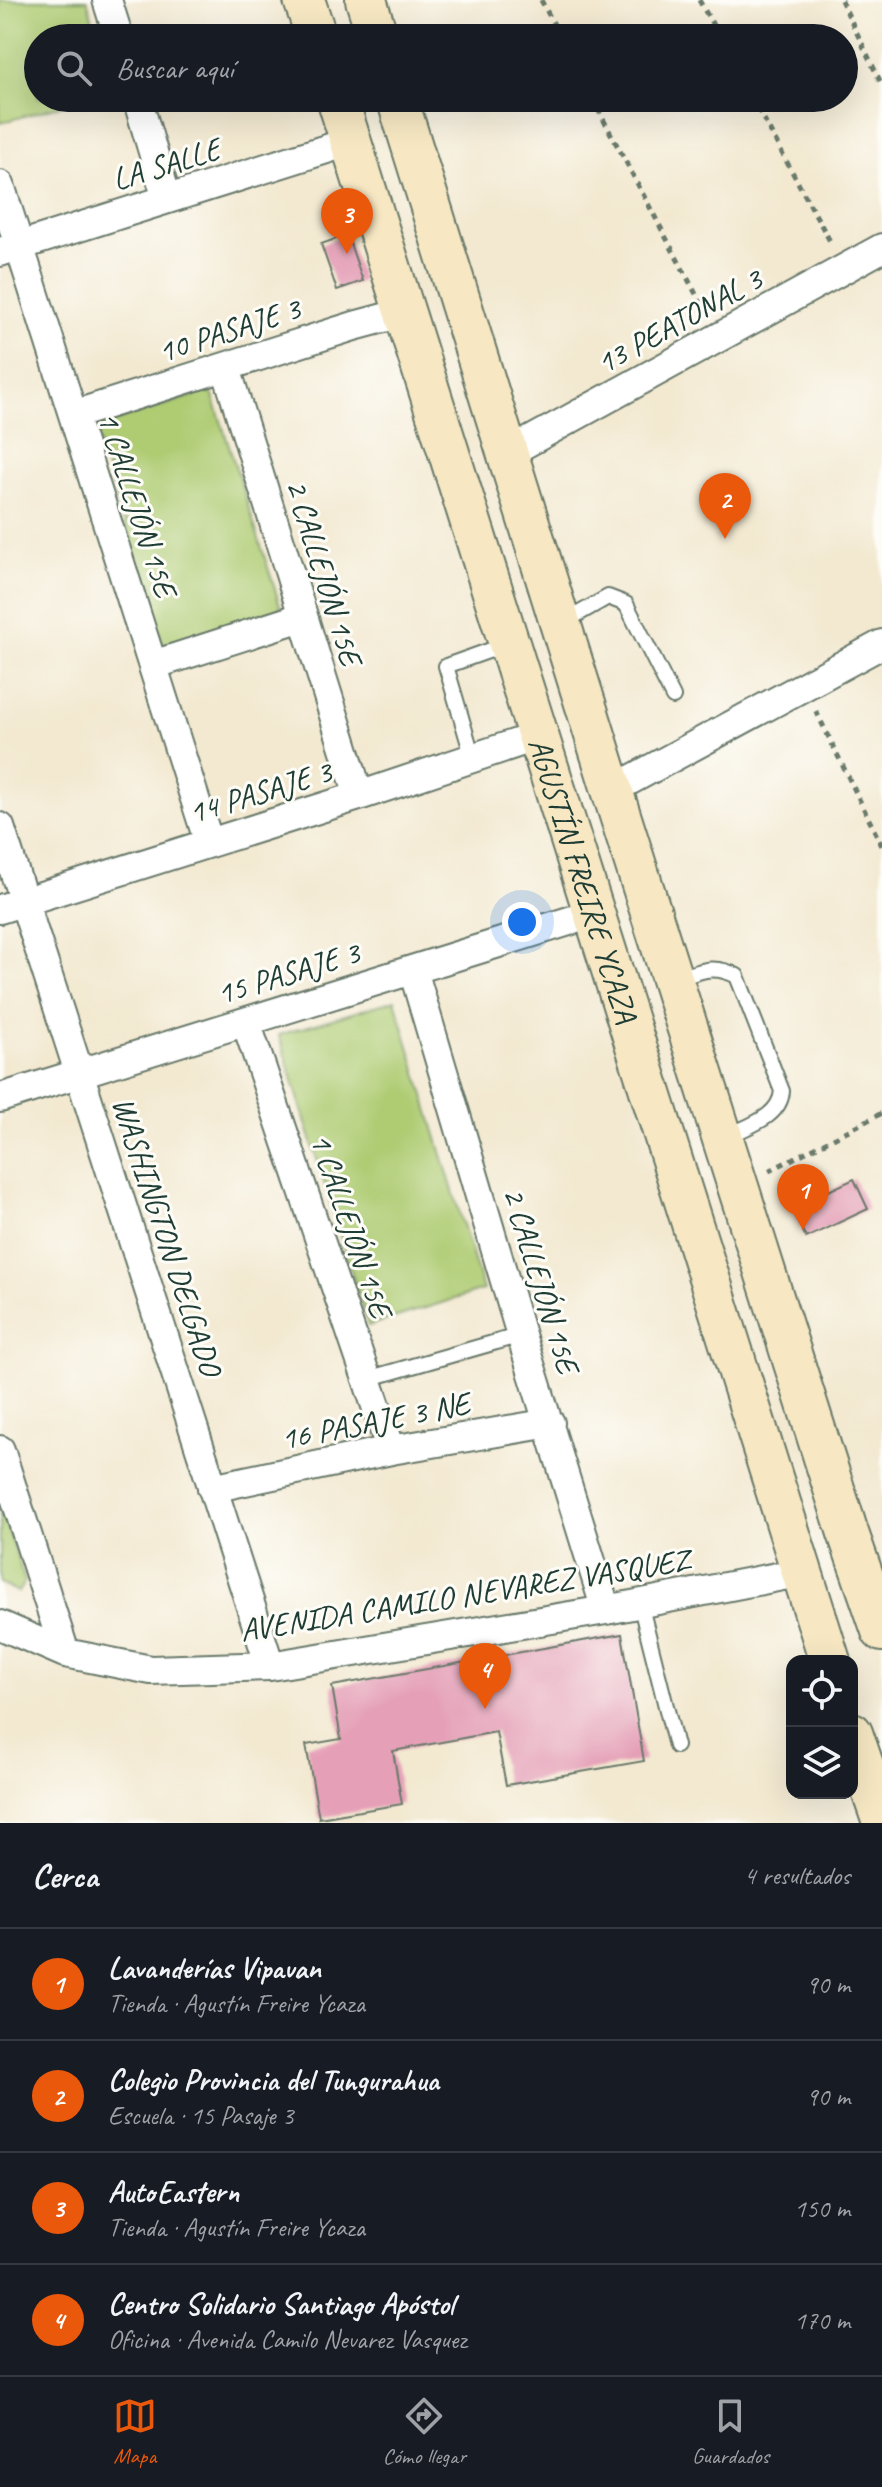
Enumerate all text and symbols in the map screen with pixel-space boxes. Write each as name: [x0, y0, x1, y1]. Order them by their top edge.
search box: [24, 24, 858, 112]
icon: search: [52, 46, 96, 90]
text: Buscar aquí: [116, 49, 234, 87]
street label: LA SALLE: [107, 127, 229, 200]
pin: 3: [321, 188, 373, 254]
street label: 13 PEATONAL 3: [589, 257, 771, 383]
street label: 10 PASAJE 3: [153, 287, 308, 372]
street label: 1 CALLEJÓN 15E: [88, 406, 187, 605]
pin: 2: [699, 473, 751, 539]
street label: 2 CALLEJÓN 15E: [276, 474, 373, 674]
street label: AGUSTÍN FREIRE YCAZA: [520, 733, 648, 1028]
street label: 14 PASAJE 3: [184, 750, 339, 833]
your location: [502, 902, 542, 942]
street label: 15 PASAJE 3: [212, 931, 367, 1014]
street label: WASHINGTON DELGADO: [103, 1092, 232, 1383]
street label: 1 CALLEJÓN 15E: [300, 1128, 403, 1326]
pin: 1: [777, 1164, 829, 1230]
street label: 2 CALLEJÓN 15E: [493, 1182, 590, 1382]
street label: 16 PASAJE 3 NE: [277, 1382, 477, 1459]
street label: AVENIDA CAMILO NEVAREZ VASQUEZ: [237, 1539, 697, 1651]
pin: 4: [459, 1643, 511, 1709]
map controls: [786, 1655, 858, 1799]
button: locate: [786, 1655, 858, 1727]
button: layers: [786, 1727, 858, 1799]
text: Cerca: [32, 1854, 98, 1897]
text: 4 resultados: [744, 1859, 850, 1892]
text: Lavanderías Vipavan: [108, 1949, 321, 1987]
text: 1: [52, 1968, 64, 2001]
text: 90 m: [806, 1968, 850, 2001]
text: Tienda · Agustín Freire Ycaza: [108, 1987, 365, 2020]
text: Colegio Provincia del Tungurahua: [108, 2061, 439, 2099]
text: 2: [52, 2080, 64, 2113]
text: 90 m: [806, 2080, 850, 2113]
text: Escuela · 15 Pasaje 3: [108, 2099, 293, 2132]
text: AutoEastern: [108, 2173, 239, 2211]
text: 3: [52, 2192, 64, 2225]
text: 150 m: [794, 2192, 850, 2225]
text: Tienda · Agustín Freire Ycaza: [108, 2211, 365, 2244]
text: Centro Solidario Santiago Apóstol: [108, 2285, 454, 2323]
text: 4: [52, 2304, 64, 2337]
text: 170 m: [794, 2304, 850, 2337]
text: Oficina · Avenida Camilo Nevarez Vasquez: [108, 2323, 466, 2356]
tab: Mapa: [113, 2394, 157, 2470]
tab: Cómo llegar: [383, 2394, 466, 2470]
tab: Guardados: [692, 2394, 769, 2470]

